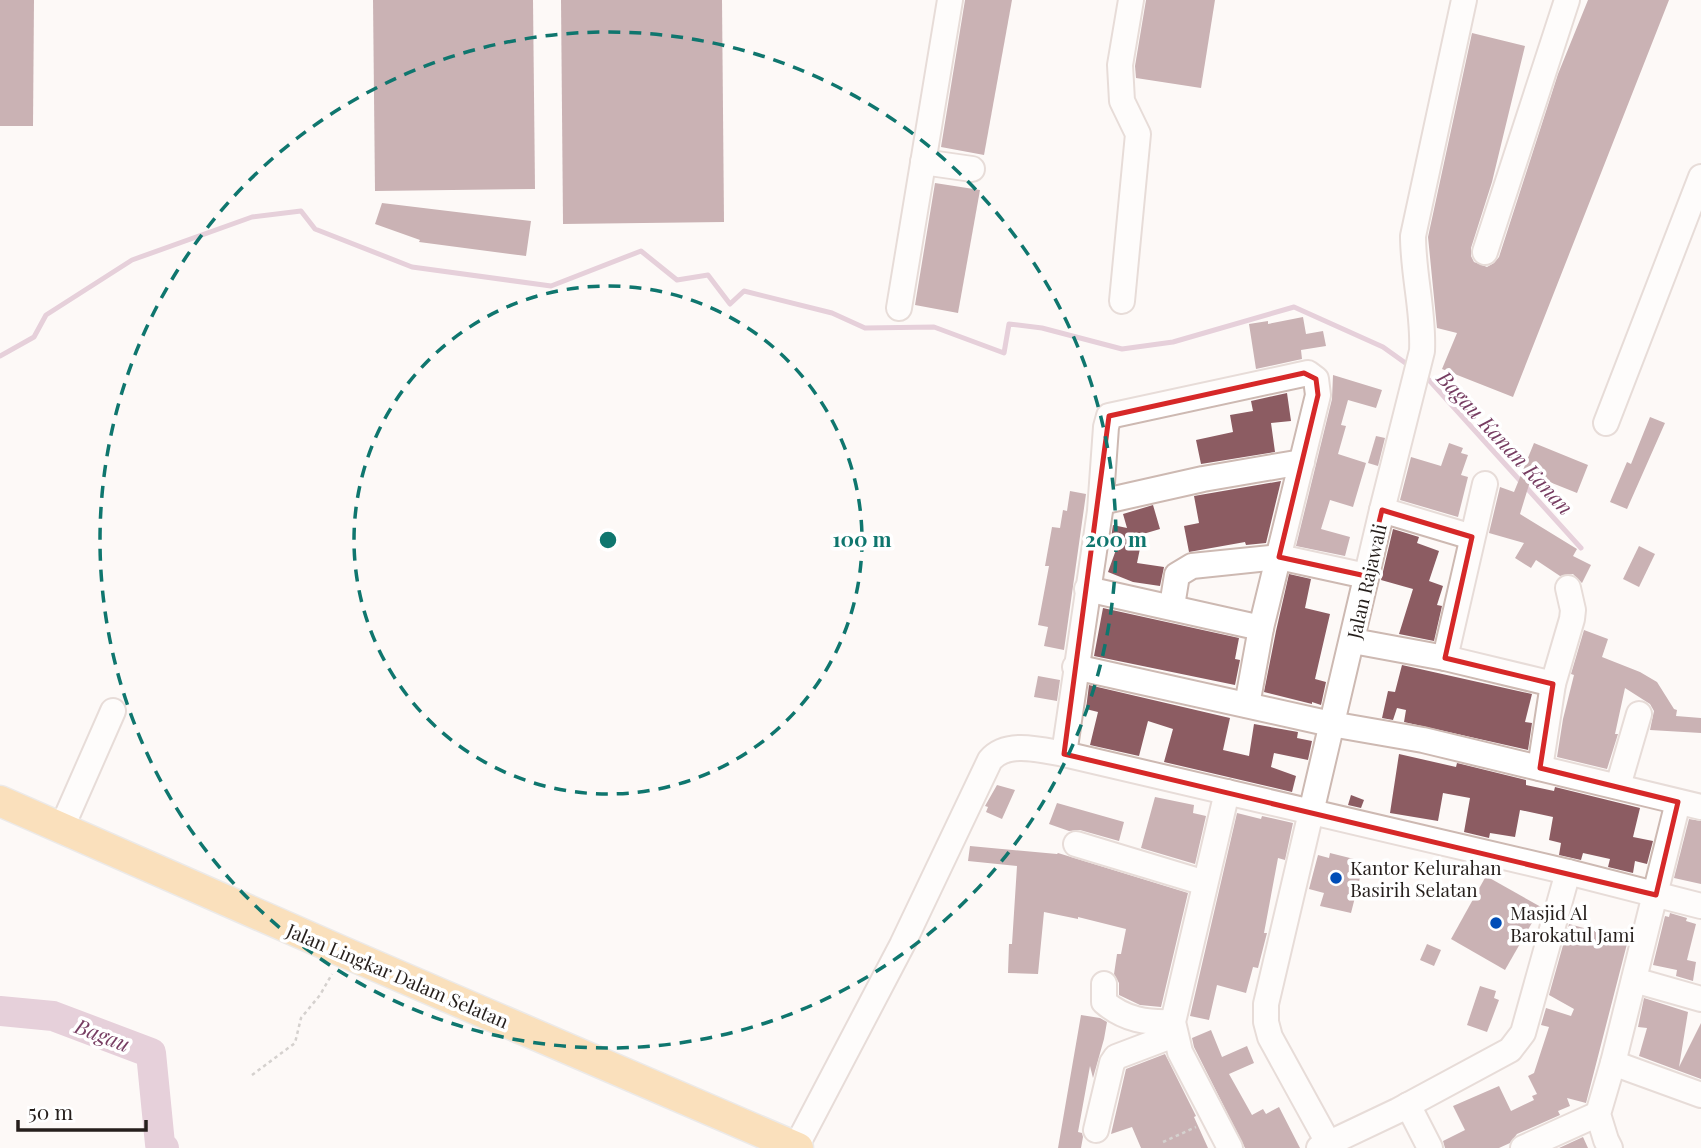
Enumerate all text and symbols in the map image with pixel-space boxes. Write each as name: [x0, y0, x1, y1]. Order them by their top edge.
water label: Bagau Kanan Kanan: [1431, 363, 1580, 520]
street label: Jalan Rajawali: [1340, 520, 1392, 642]
text: 100 m: [832, 524, 892, 552]
text: 200 m: [1085, 524, 1147, 552]
centre of rings: [596, 528, 620, 552]
place label: Kantor Kelurahan Basirih Selatan: [1350, 854, 1502, 902]
marker: Kantor Kelurahan Basirih Selatan: [1328, 870, 1344, 886]
place label: Masjid Al Barokatul Jami: [1510, 899, 1635, 947]
marker: Masjid Al Barokatul Jami: [1488, 915, 1504, 931]
street label: Jalan Lingkar Dalam Selatan: [282, 916, 513, 1034]
water label: Bagau: [71, 1010, 134, 1057]
scale bar: [18, 1088, 145, 1132]
text: 50 m: [28, 1097, 74, 1125]

